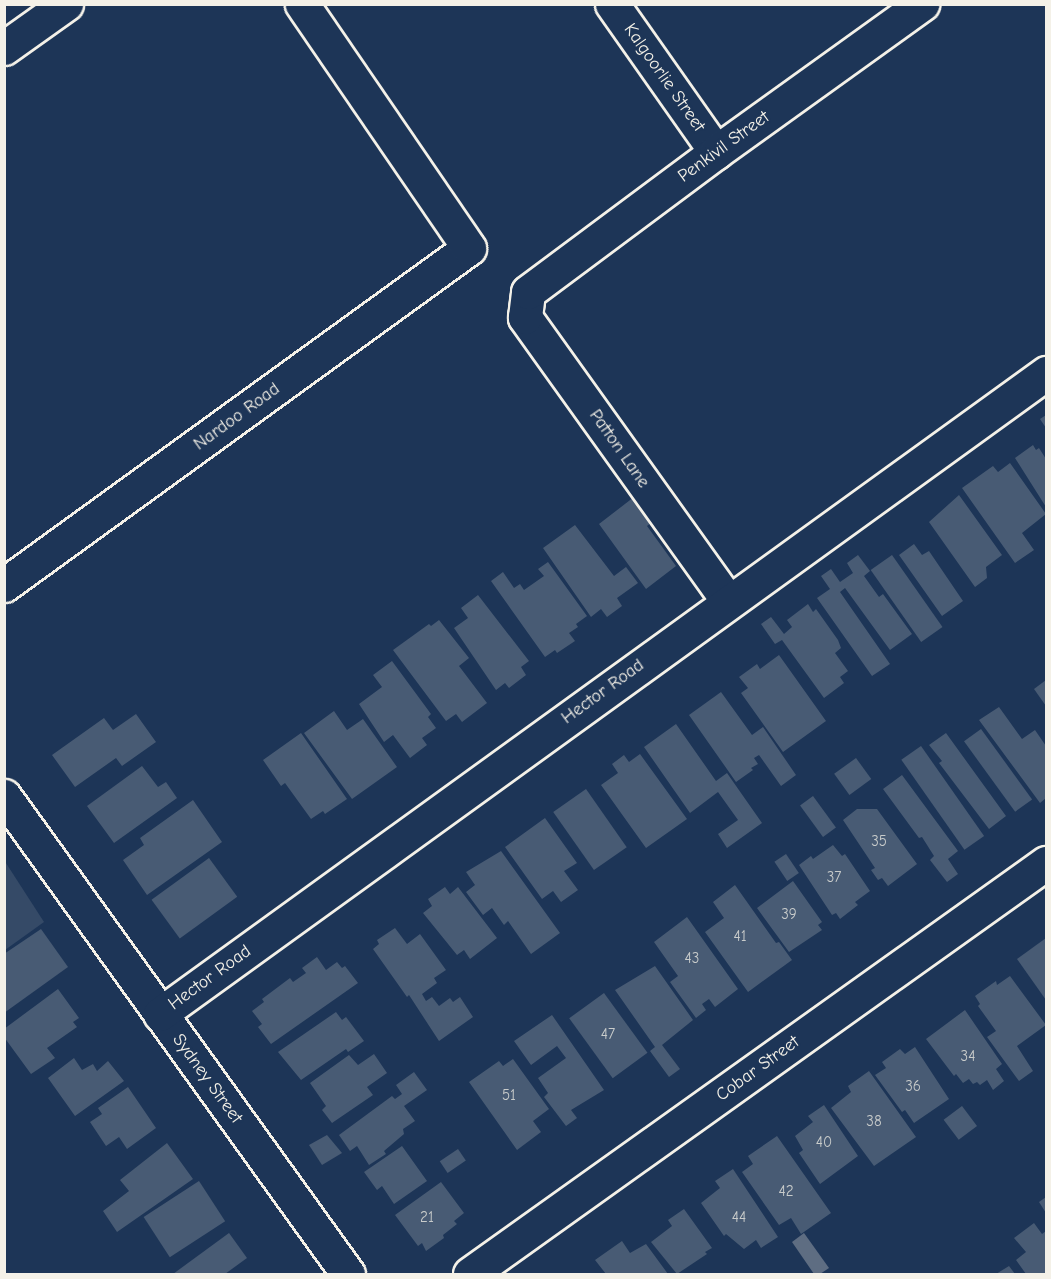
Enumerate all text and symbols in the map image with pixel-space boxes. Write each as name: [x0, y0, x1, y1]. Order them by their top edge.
street label: Kalgoorlie Street: [619, 20, 709, 136]
street label: Penkivil Street: [674, 107, 774, 187]
street label: Nardoo Road: [190, 379, 284, 455]
street label: Patton Lane: [584, 406, 654, 492]
street label: Hector Road: [557, 655, 649, 729]
house number: 35: [871, 833, 887, 851]
house number: 37: [827, 869, 841, 887]
house number: 39: [781, 906, 797, 924]
house number: 41: [733, 928, 747, 946]
street label: Hector Road: [164, 941, 256, 1015]
house number: 43: [685, 950, 699, 968]
house number: 47: [601, 1026, 615, 1044]
street label: Sydney Street: [167, 1030, 247, 1128]
street label: Cobar Street: [712, 1032, 804, 1106]
house number: 34: [961, 1048, 975, 1066]
house number: 36: [905, 1078, 921, 1096]
house number: 51: [502, 1087, 516, 1105]
house number: 38: [866, 1113, 882, 1131]
house number: 40: [816, 1134, 832, 1152]
house number: 42: [778, 1183, 794, 1201]
house number: 21: [420, 1209, 434, 1227]
house number: 44: [732, 1209, 746, 1227]

